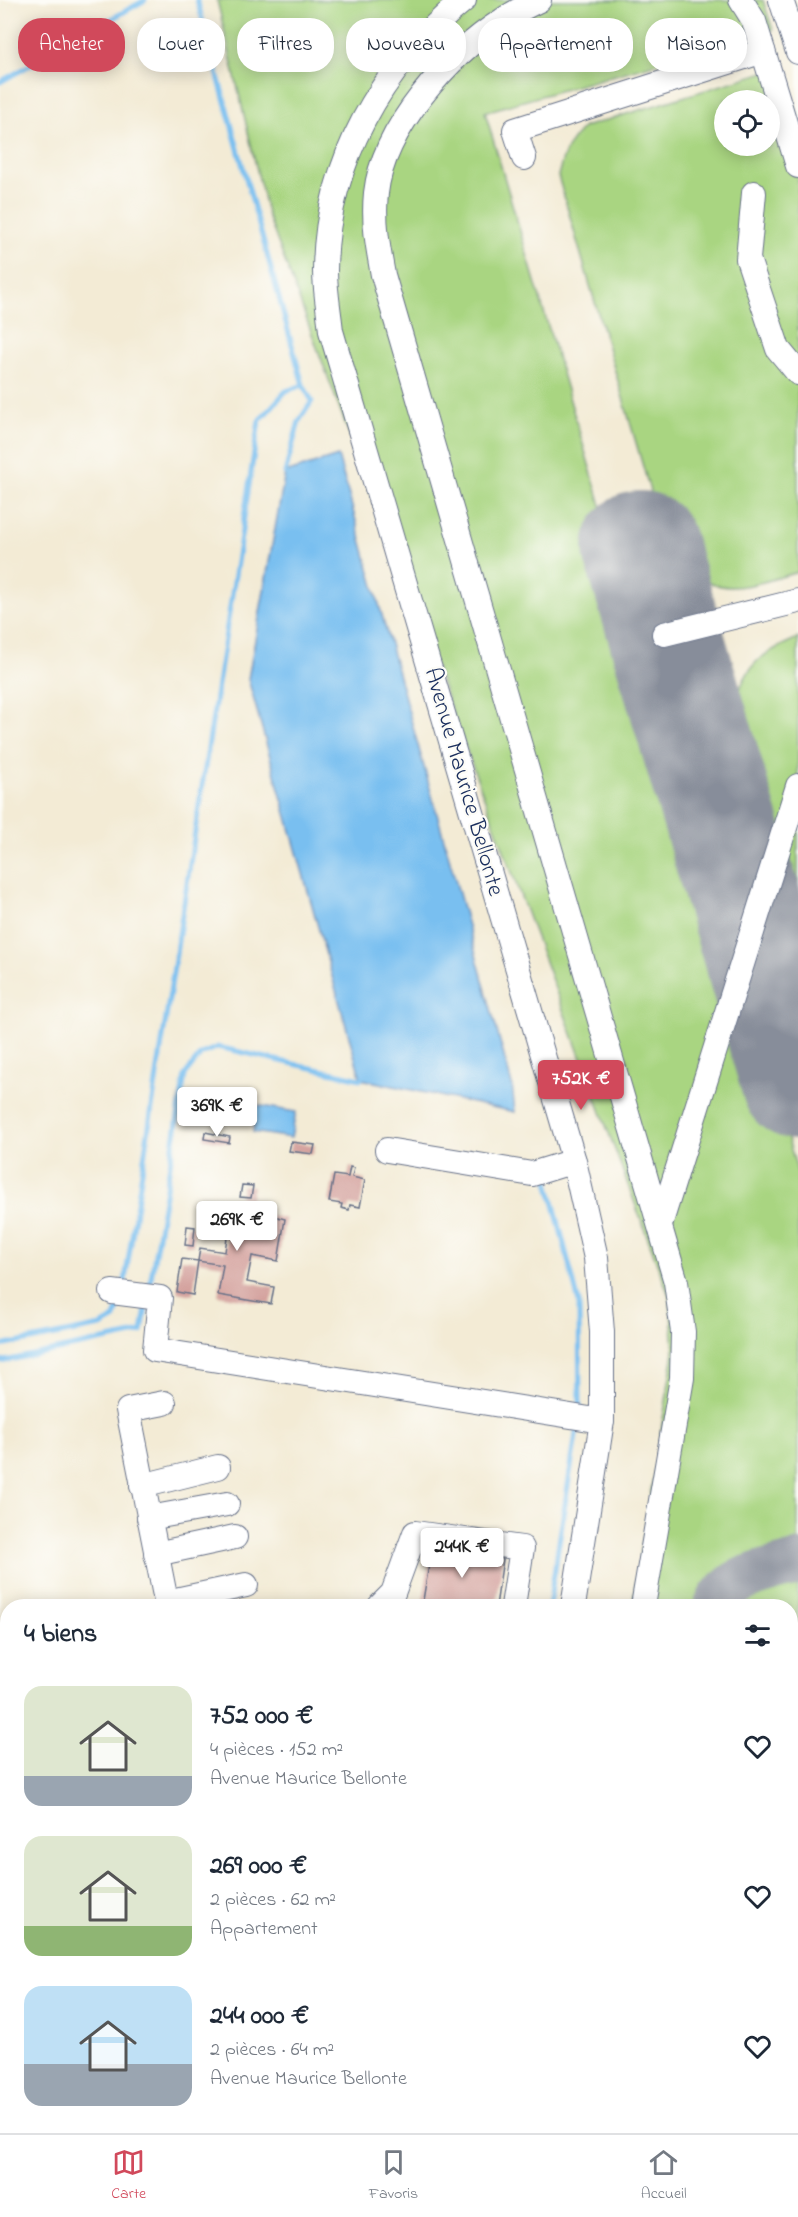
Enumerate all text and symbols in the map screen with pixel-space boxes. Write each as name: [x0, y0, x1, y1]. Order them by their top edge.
chip: Acheter: [18, 18, 125, 72]
chip: Louer: [137, 18, 225, 72]
chip: Filtres: [237, 18, 334, 72]
chip: Nouveau: [346, 18, 466, 72]
chip: Appartement: [478, 18, 633, 72]
chip: Maison: [645, 18, 747, 72]
map controls: [714, 90, 780, 156]
button: locate: [714, 90, 780, 156]
street label: Avenue Maurice Bellonte: [414, 664, 512, 901]
pin: 752K €: [532, 1060, 630, 1111]
text: 752K €: [552, 1065, 610, 1094]
pin: 369K €: [168, 1087, 266, 1138]
text: 369K €: [191, 1092, 243, 1121]
pin: 269K €: [188, 1201, 286, 1252]
text: 269K €: [210, 1206, 264, 1235]
pin: 244K €: [413, 1528, 511, 1579]
text: 244K €: [434, 1533, 490, 1562]
text: 4 biens: [24, 1616, 97, 1654]
icon: filters: [741, 1619, 774, 1652]
text: 752 000 €: [210, 1698, 313, 1736]
icon: home: [72, 1710, 144, 1782]
icon: heart: [741, 1730, 774, 1763]
text: 4 pièces · 152 m²: [210, 1736, 343, 1765]
text: Avenue Maurice Bellonte: [210, 1765, 407, 1794]
text: 269 000 €: [210, 1848, 307, 1886]
icon: home: [72, 1860, 144, 1932]
icon: heart: [741, 1880, 774, 1913]
text: 2 pièces · 62 m²: [210, 1886, 336, 1915]
text: Appartement: [210, 1915, 318, 1944]
text: 244 000 €: [210, 1998, 309, 2036]
icon: home: [72, 2010, 144, 2082]
icon: heart: [741, 2030, 774, 2063]
text: 2 pièces · 64 m²: [210, 2036, 334, 2065]
text: Avenue Maurice Bellonte: [210, 2065, 407, 2094]
tab: Carte: [111, 2146, 146, 2206]
tab: Favoris: [369, 2146, 418, 2206]
tab: Accueil: [641, 2146, 687, 2206]

